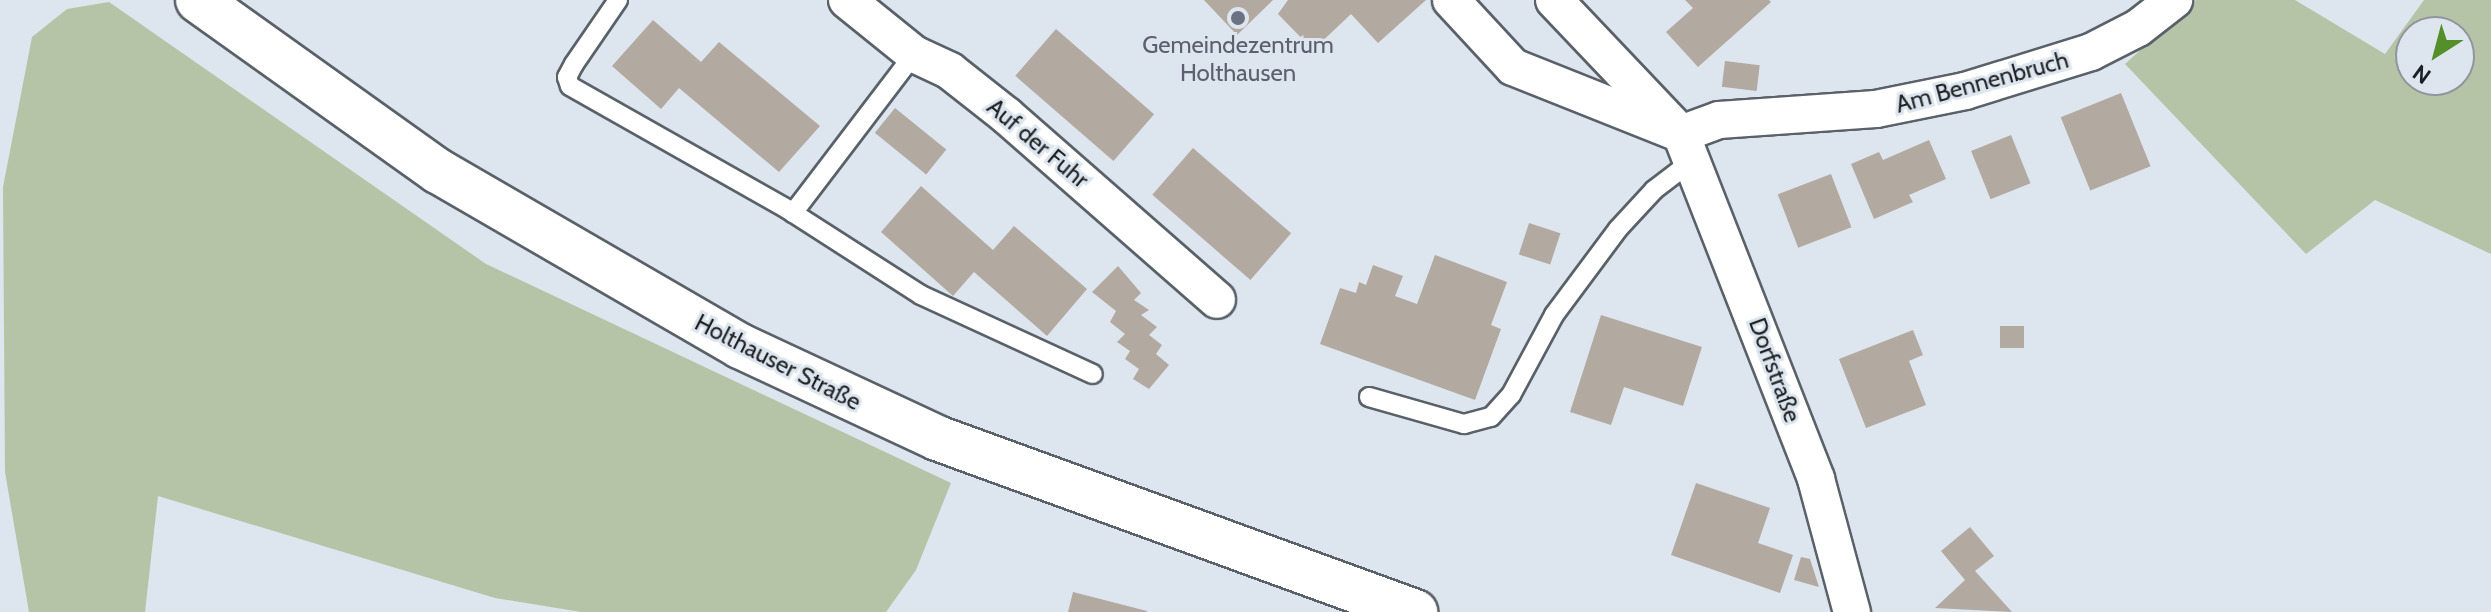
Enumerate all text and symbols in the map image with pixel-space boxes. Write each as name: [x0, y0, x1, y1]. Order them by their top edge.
marker: Gemeindezentrum Holthausen: [1229, 9, 1247, 27]
north arrow: [2395, 16, 2475, 96]
place label: Gemeindezentrum Holthausen: [1142, 31, 1334, 87]
street label: Am Bennenbruch: [1892, 45, 2072, 119]
text: N: [2408, 59, 2436, 90]
street label: Auf der Fuhr: [981, 92, 1095, 194]
street label: Holthauser Straße: [690, 308, 866, 416]
street label: Dorfstraße: [1743, 314, 1807, 426]

